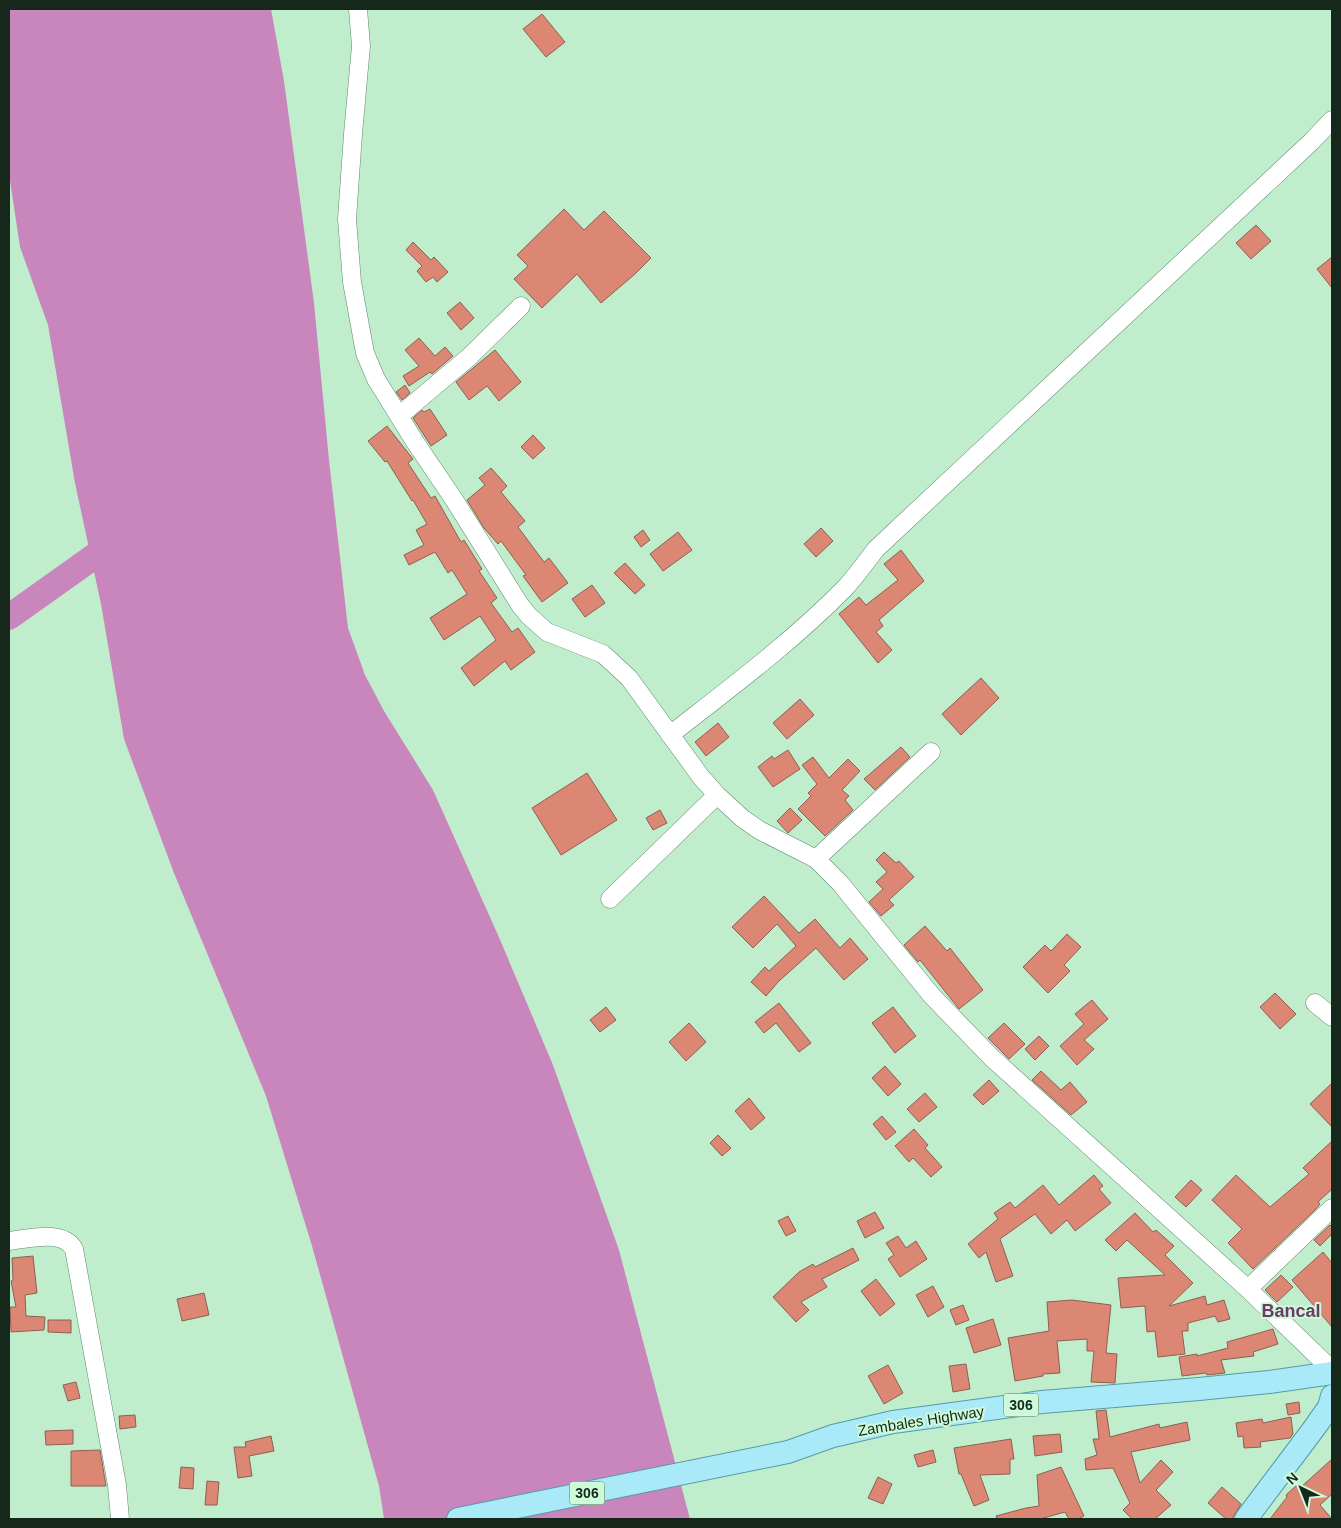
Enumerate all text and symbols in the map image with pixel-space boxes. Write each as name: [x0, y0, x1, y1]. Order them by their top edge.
district label: Bancal: [1261, 1301, 1321, 1321]
road number: 306: [1004, 1394, 1038, 1416]
street label: Zambales Highway: [857, 1402, 986, 1439]
north arrow: [1276, 1463, 1326, 1513]
text: N: [1283, 1469, 1301, 1488]
road number: 306: [570, 1482, 604, 1505]

